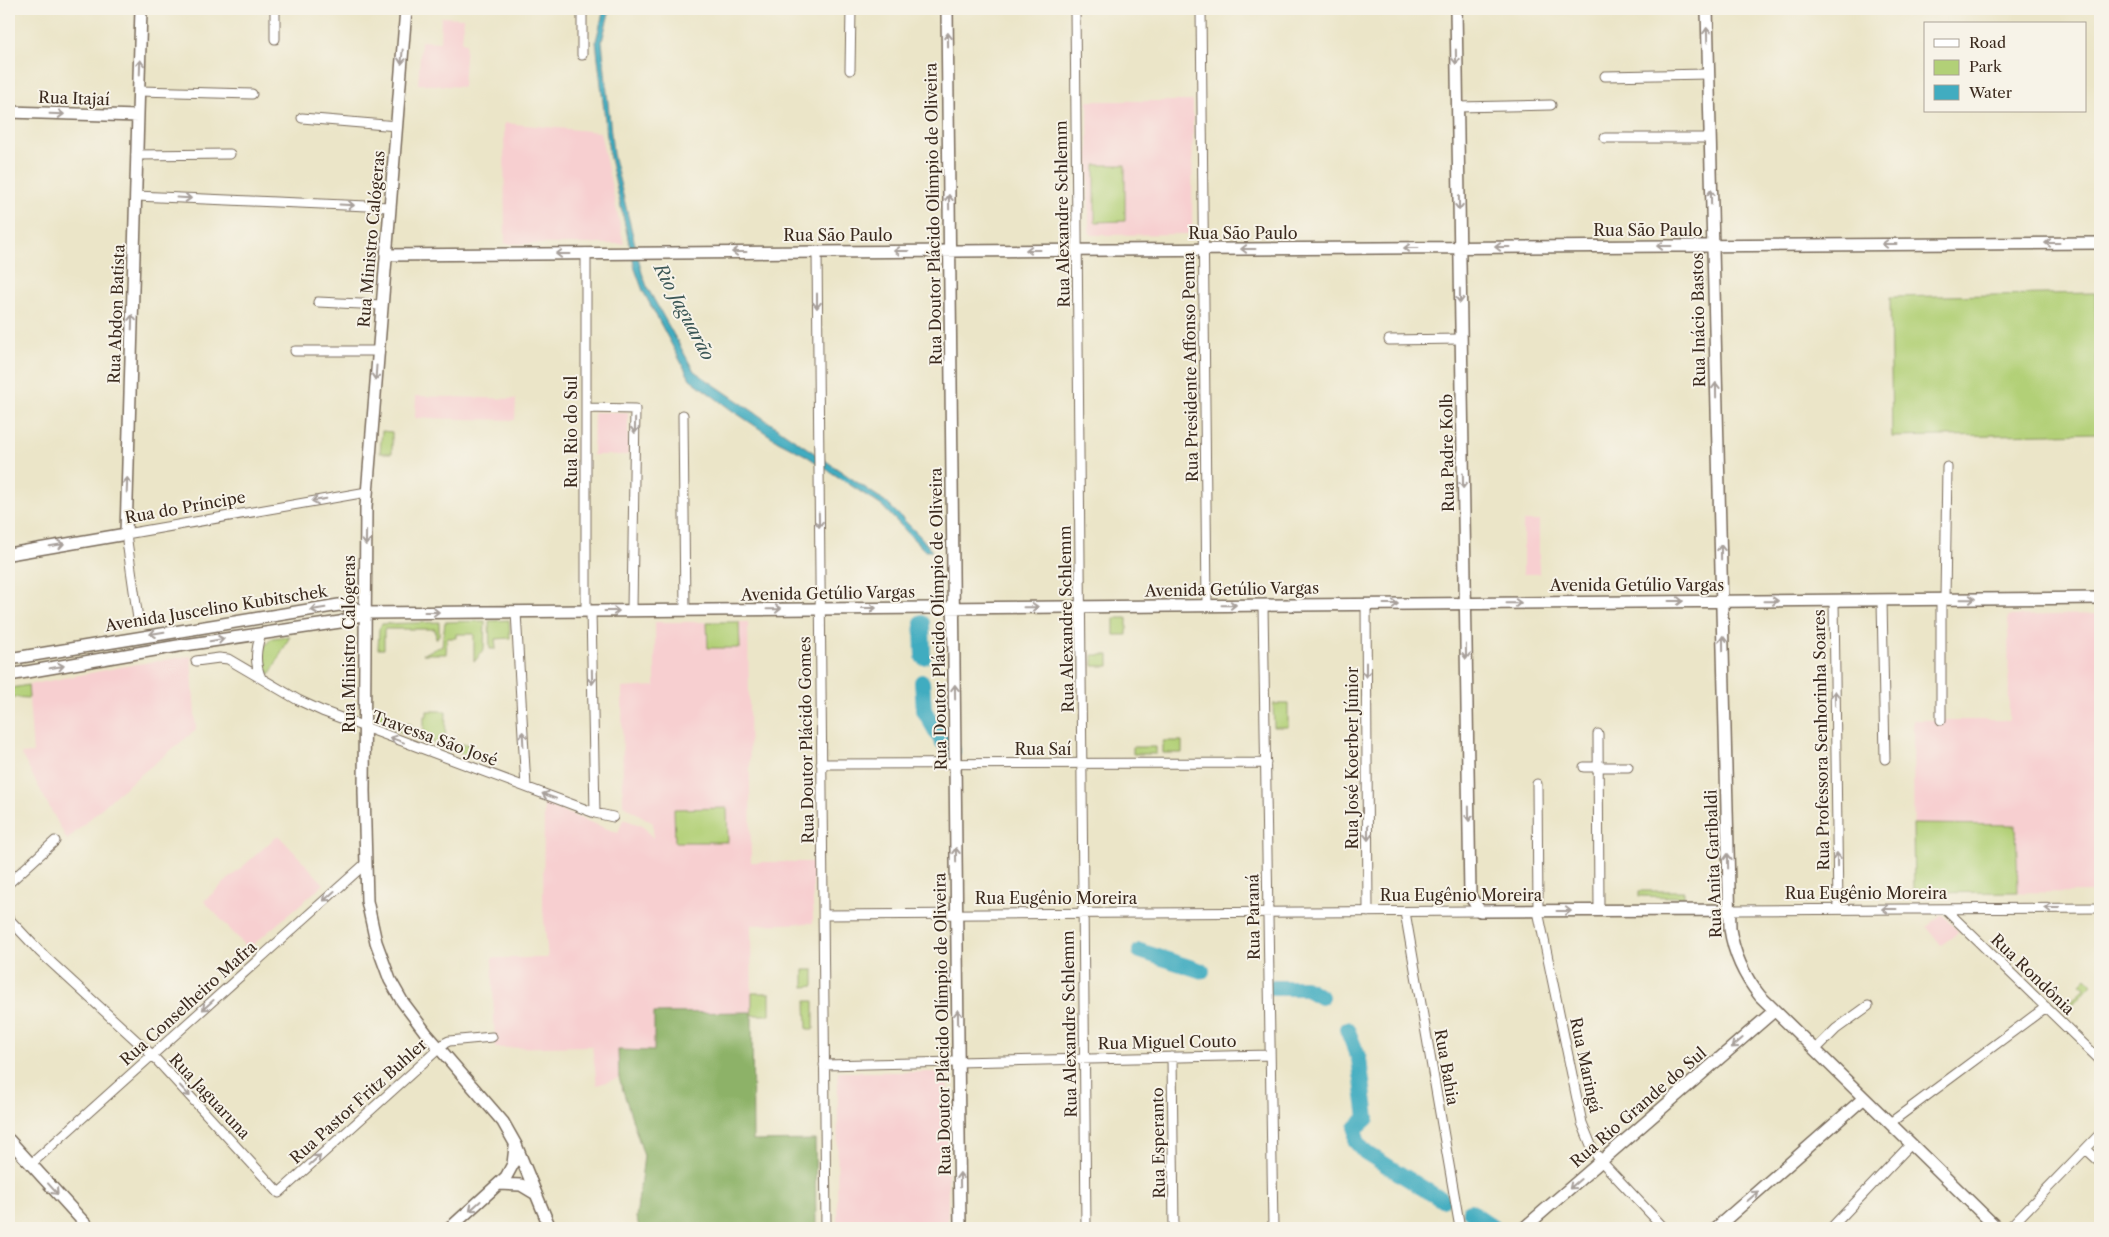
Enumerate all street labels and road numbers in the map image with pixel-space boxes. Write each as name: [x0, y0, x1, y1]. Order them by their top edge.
street label: Rua Doutor Plácido Olímpio de Oliveira: [920, 62, 946, 366]
street label: Rua Itajaí: [38, 87, 110, 109]
street label: Rua Alexandre Schlemm: [1050, 120, 1074, 308]
street label: Rua Ministro Calógeras: [353, 150, 389, 328]
street label: Rua São Paulo: [1593, 220, 1703, 240]
street label: Rua São Paulo: [1188, 223, 1298, 243]
street label: Rua São Paulo: [783, 225, 893, 245]
street label: Rua Abdon Batista: [104, 243, 128, 384]
street label: Rua Presidente Affonso Penna: [1178, 251, 1202, 482]
street label: Rua Inácio Bastos: [1687, 252, 1709, 388]
street label: Rua Rio do Sul: [561, 375, 581, 488]
street label: Rua Padre Kolb: [1436, 394, 1458, 512]
street label: Rua Doutor Plácido Olímpio de Oliveira: [925, 467, 951, 771]
street label: Rua do Príncipe: [123, 487, 247, 527]
street label: Rua Alexandre Schlemm: [1054, 525, 1078, 713]
street label: Rua Ministro Calógeras: [339, 555, 359, 733]
street label: Avenida Getúlio Vargas: [1549, 575, 1724, 595]
street label: Avenida Getúlio Vargas: [1144, 577, 1319, 601]
street label: Avenida Juscelino Kubitschek: [103, 580, 329, 636]
street label: Avenida Getúlio Vargas: [740, 581, 915, 605]
street label: Rua Professora Senhorinha Soares: [1809, 609, 1833, 871]
street label: Rua Doutor Plácido Gomes: [794, 636, 818, 844]
street label: Rua José Koerber Júnior: [1342, 666, 1362, 849]
street label: Travessa São José: [369, 706, 501, 770]
street label: Rua Saí: [1015, 739, 1072, 759]
street label: Rua Anita Garibaldi: [1700, 789, 1726, 939]
street label: Rua Doutor Plácido Olímpio de Oliveira: [929, 872, 955, 1176]
street label: Rua Paraná: [1242, 873, 1264, 960]
street label: Rua Eugênio Moreira: [1785, 883, 1948, 903]
street label: Rua Eugênio Moreira: [1380, 885, 1543, 905]
street label: Rua Eugênio Moreira: [975, 888, 1138, 908]
street label: Rua Rondônia: [1987, 929, 2079, 1019]
street label: Rua Alexandre Schlemm: [1057, 930, 1081, 1118]
street label: Rua Conselheiro Mafra: [116, 936, 261, 1070]
street label: Rua Maringá: [1566, 1015, 1606, 1115]
street label: Rua Bahia: [1430, 1027, 1464, 1107]
street label: Rua Miguel Couto: [1097, 1031, 1237, 1053]
street label: Rua Pastor Fritz Buhler: [285, 1034, 431, 1168]
street label: Rua Rio Grande do Sul: [1566, 1042, 1710, 1172]
street label: Rua Jaguaruna: [165, 1049, 255, 1143]
street label: Rua Esperanto: [1147, 1087, 1169, 1199]

